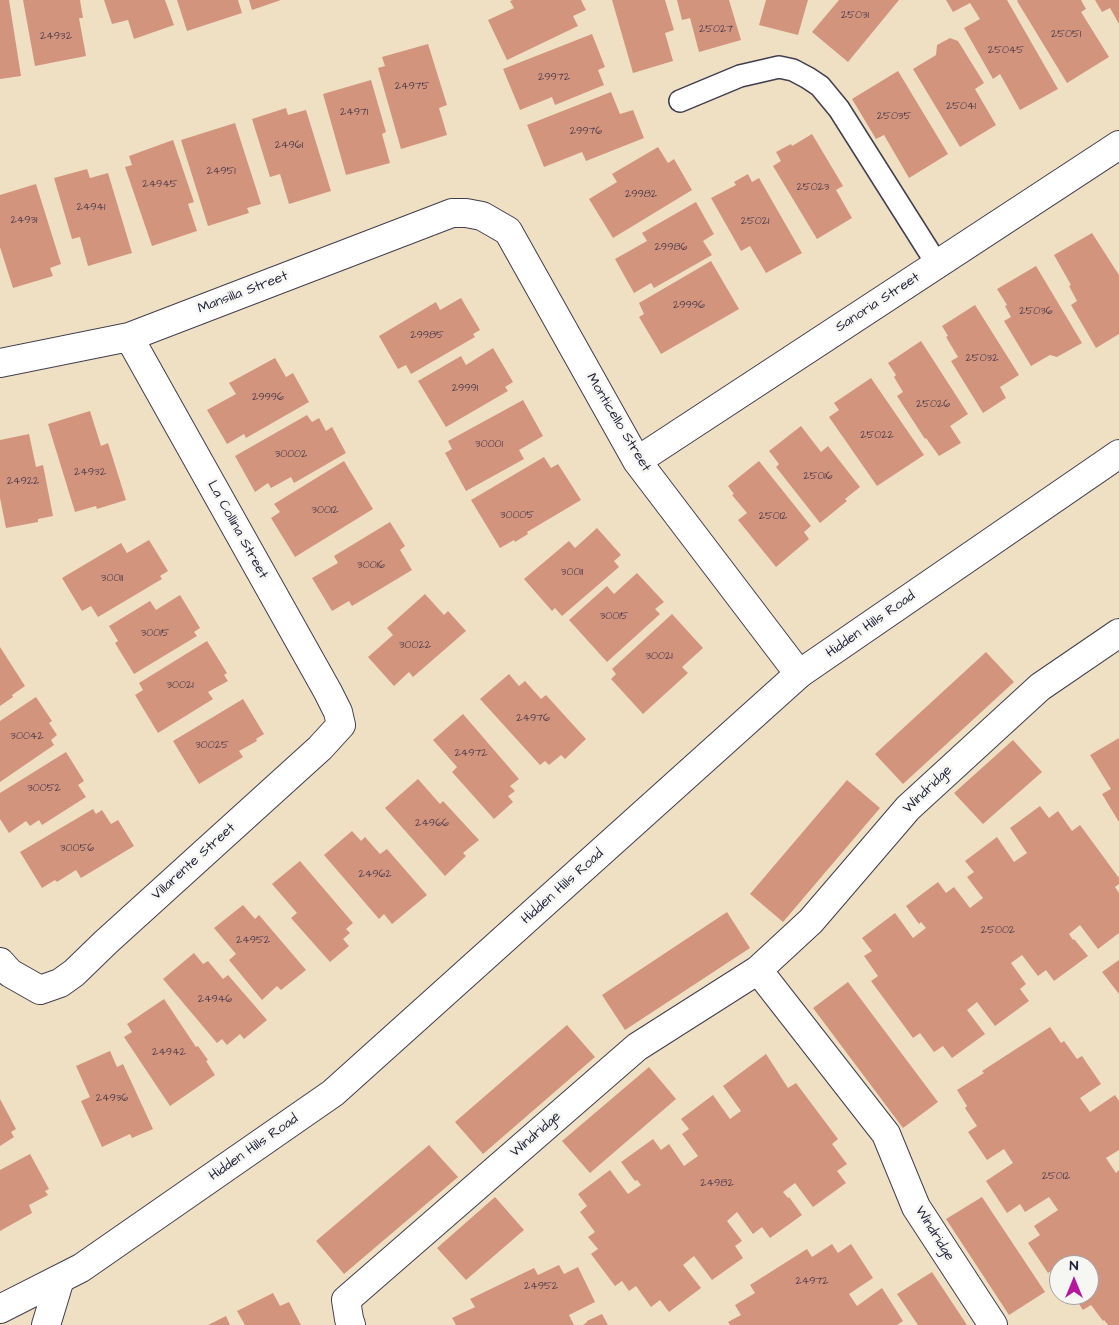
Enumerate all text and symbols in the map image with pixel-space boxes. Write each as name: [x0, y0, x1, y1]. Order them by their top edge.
house number: 25031: [841, 9, 869, 23]
house number: 25027: [699, 23, 733, 37]
house number: 25051: [1051, 28, 1081, 42]
house number: 24932: [40, 30, 72, 44]
house number: 25045: [988, 44, 1024, 58]
house number: 29972: [538, 71, 570, 85]
house number: 24975: [395, 80, 429, 94]
house number: 25041: [946, 100, 976, 114]
house number: 24971: [340, 106, 368, 120]
house number: 25035: [877, 110, 911, 124]
house number: 29976: [570, 125, 602, 139]
house number: 24961: [275, 139, 303, 153]
house number: 24951: [206, 165, 236, 179]
house number: 24945: [142, 178, 178, 192]
house number: 25023: [797, 181, 829, 195]
house number: 29982: [625, 188, 657, 202]
house number: 24941: [77, 201, 105, 215]
house number: 24931: [10, 214, 38, 228]
house number: 25021: [741, 215, 769, 229]
house number: 29986: [655, 241, 687, 255]
street label: Mansilla Street: [196, 268, 290, 318]
street label: Sanoria Street: [833, 270, 923, 336]
house number: 29996: [673, 299, 705, 313]
house number: 25036: [1019, 305, 1053, 319]
house number: 29985: [410, 329, 444, 343]
house number: 25032: [966, 352, 998, 366]
street label: Monticello Street: [582, 371, 654, 475]
house number: 29991: [452, 382, 478, 396]
house number: 29996: [252, 391, 284, 405]
house number: 25026: [916, 398, 950, 412]
house number: 25022: [860, 429, 894, 443]
house number: 30001: [475, 438, 503, 452]
house number: 30002: [275, 448, 307, 462]
house number: 24932: [74, 466, 106, 480]
house number: 25016: [803, 470, 833, 484]
house number: 24922: [7, 475, 39, 489]
street label: La Collina Street: [203, 478, 271, 582]
house number: 30012: [311, 504, 339, 518]
house number: 30005: [500, 509, 534, 523]
house number: 25012: [759, 510, 787, 524]
house number: 30016: [357, 559, 385, 573]
house number: 30011: [561, 566, 583, 580]
house number: 30011: [101, 572, 123, 586]
street label: Hidden Hills Road: [823, 588, 919, 662]
house number: 30015: [600, 610, 628, 624]
house number: 30015: [141, 627, 169, 641]
house number: 30022: [399, 639, 431, 653]
house number: 30021: [645, 650, 673, 664]
house number: 30021: [166, 679, 194, 693]
house number: 24976: [516, 712, 550, 726]
house number: 30042: [10, 730, 44, 744]
house number: 30025: [195, 739, 229, 753]
house number: 24972: [454, 747, 488, 761]
street label: Windridge: [900, 763, 956, 817]
house number: 30052: [27, 782, 61, 796]
house number: 24966: [415, 817, 449, 831]
street label: Villarente Street: [149, 820, 239, 904]
house number: 30056: [60, 842, 94, 856]
street label: Hidden Hills Road: [518, 846, 608, 928]
house number: 24962: [358, 868, 392, 882]
house number: 25002: [981, 924, 1015, 938]
house number: 24952: [236, 934, 270, 948]
house number: 24946: [198, 993, 232, 1007]
house number: 24942: [152, 1046, 186, 1060]
house number: 24936: [96, 1092, 128, 1106]
street label: Windridge: [507, 1109, 565, 1161]
street label: Hidden Hills Road: [206, 1111, 302, 1185]
house number: 25012: [1042, 1170, 1070, 1184]
house number: 24982: [700, 1177, 734, 1191]
street label: Windridge: [911, 1204, 957, 1264]
north arrow: [1049, 1255, 1099, 1305]
text: N: [1070, 1256, 1078, 1276]
house number: 24972: [795, 1275, 829, 1289]
house number: 24952: [524, 1280, 558, 1294]

